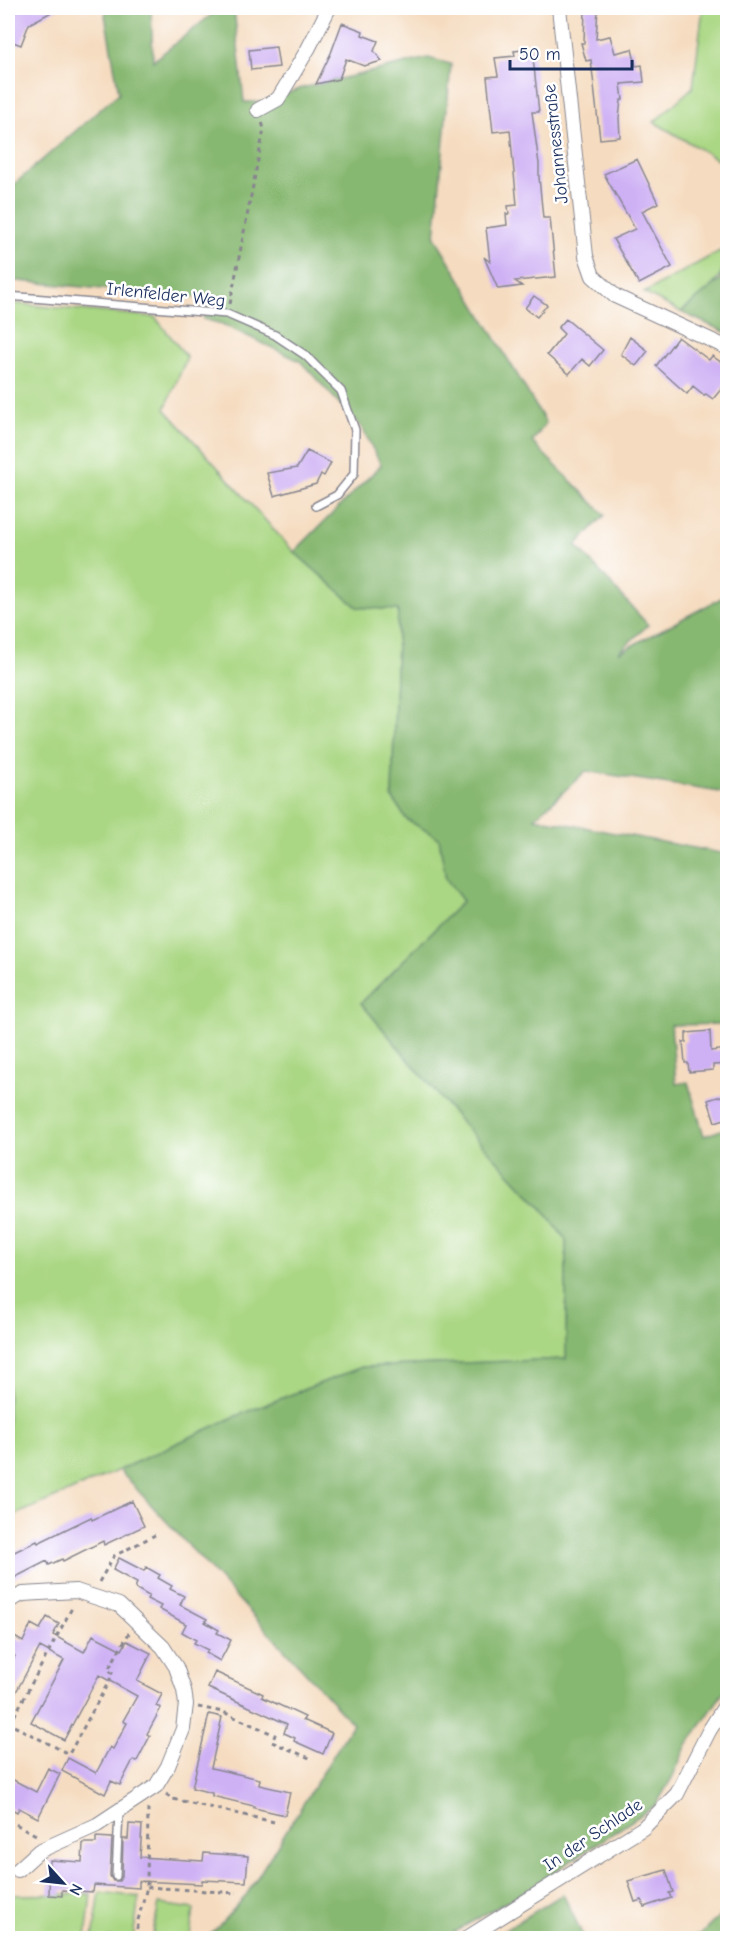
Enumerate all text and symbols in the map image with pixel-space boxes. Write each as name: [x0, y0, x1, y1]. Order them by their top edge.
scale bar: [510, 33, 632, 71]
text: 50 m: [519, 44, 561, 65]
street label: Johannesstraße: [539, 83, 573, 205]
street label: Irlenfelder Weg: [106, 278, 226, 312]
street label: In der Schlade: [540, 1794, 646, 1876]
north arrow: [33, 1853, 93, 1913]
text: N: [65, 1881, 86, 1898]

